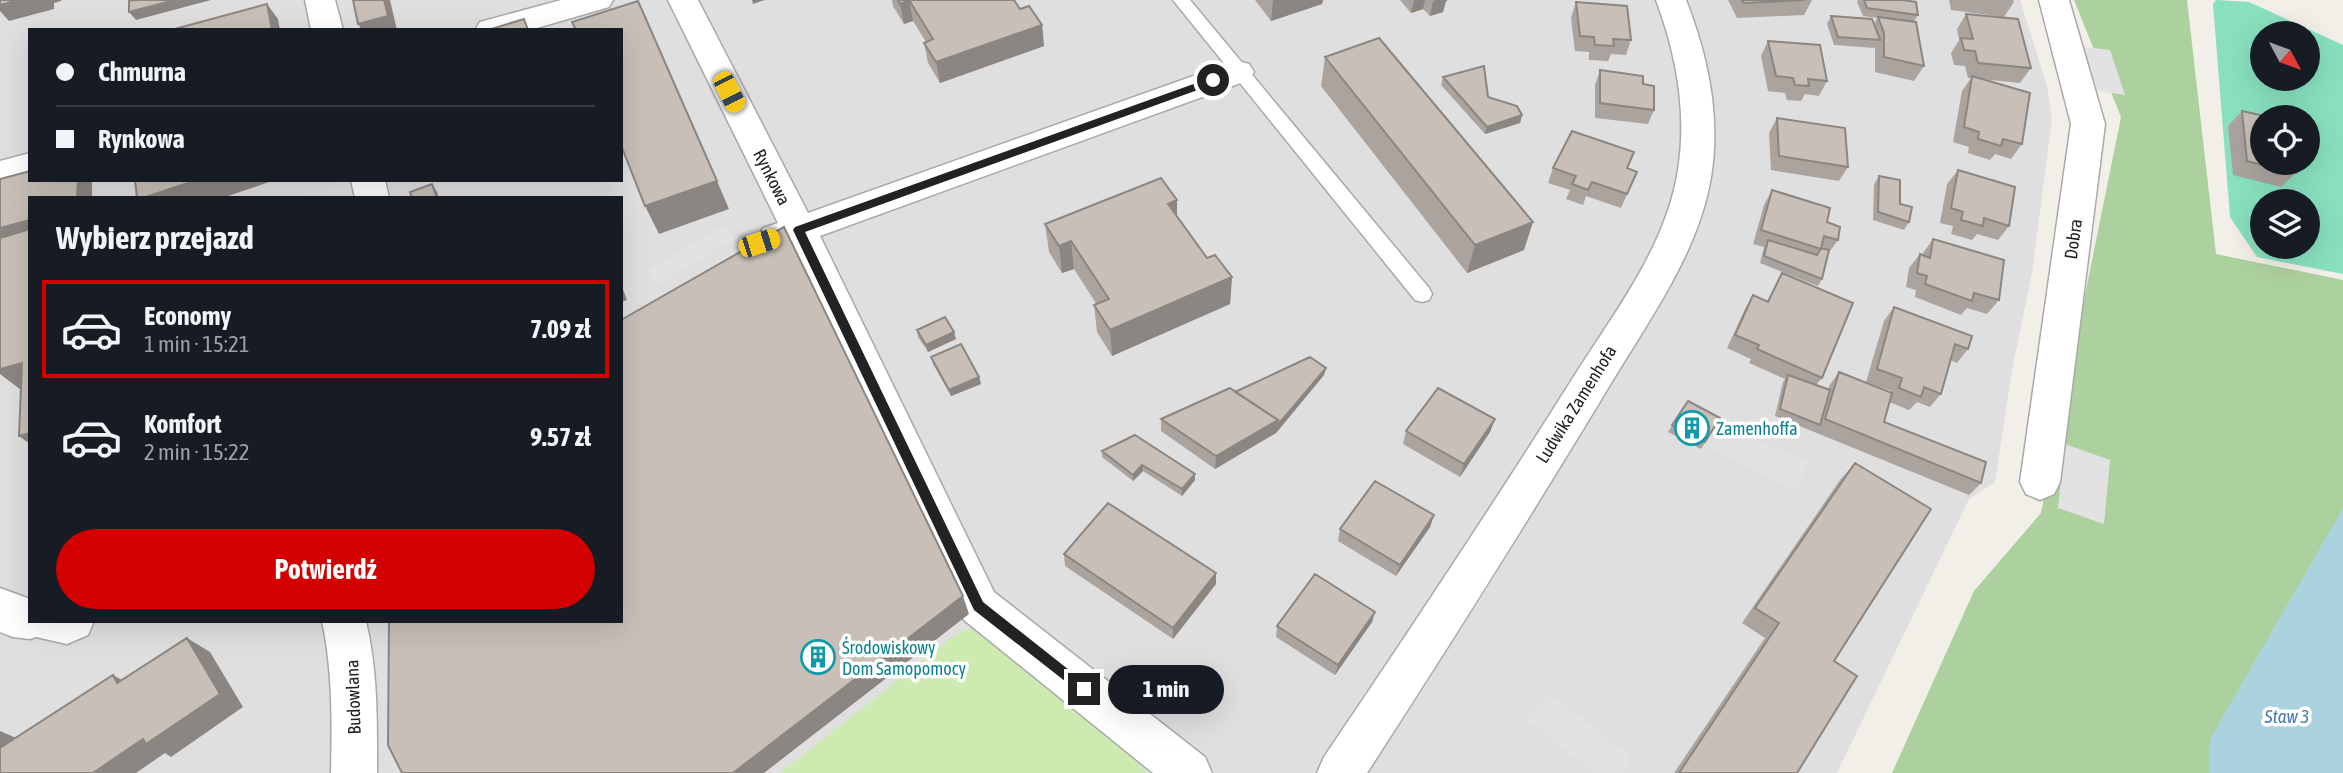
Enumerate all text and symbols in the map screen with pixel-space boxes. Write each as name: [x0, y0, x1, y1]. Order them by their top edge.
north arrow: [2250, 21, 2320, 91]
map controls: [2250, 21, 2320, 259]
text: Chmurna: [98, 57, 186, 87]
route start: [1197, 64, 1229, 96]
car: [711, 69, 748, 115]
button: locate: [2250, 105, 2320, 175]
text: Rynkowa: [98, 124, 185, 154]
street label: Rynkowa: [749, 146, 795, 208]
button: layers: [2250, 189, 2320, 259]
street label: Dobra: [2060, 218, 2086, 260]
text: Wybierz przejazd: [56, 219, 254, 256]
car: [736, 227, 783, 259]
icon: car: [60, 298, 123, 361]
text: Economy: [144, 301, 231, 331]
text: 7.09 zł: [530, 314, 591, 344]
text: 1 min · 15:21: [144, 331, 250, 357]
street label: Ludwika Zamenhofa: [1531, 341, 1621, 467]
icon: car: [60, 406, 123, 469]
text: Komfort: [144, 409, 221, 439]
building icon: Zamenhoffa: [1673, 409, 1711, 447]
place label: Zamenhoffa: [1716, 418, 1798, 439]
text: 9.57 zł: [530, 422, 591, 452]
text: 2 min · 15:22: [144, 439, 250, 465]
button: Potwierdź: [56, 529, 595, 609]
place label: Środowiskowy Dom Samopomocy: [842, 637, 966, 679]
building icon: Środowiskowy Dom Samopomocy: [799, 638, 837, 676]
street label: Budowlana: [341, 659, 365, 735]
callout: 1 min: [1108, 664, 1224, 714]
route end: [1068, 673, 1100, 705]
text: 1 min: [1143, 676, 1189, 702]
water label: Staw 3: [2264, 705, 2309, 727]

